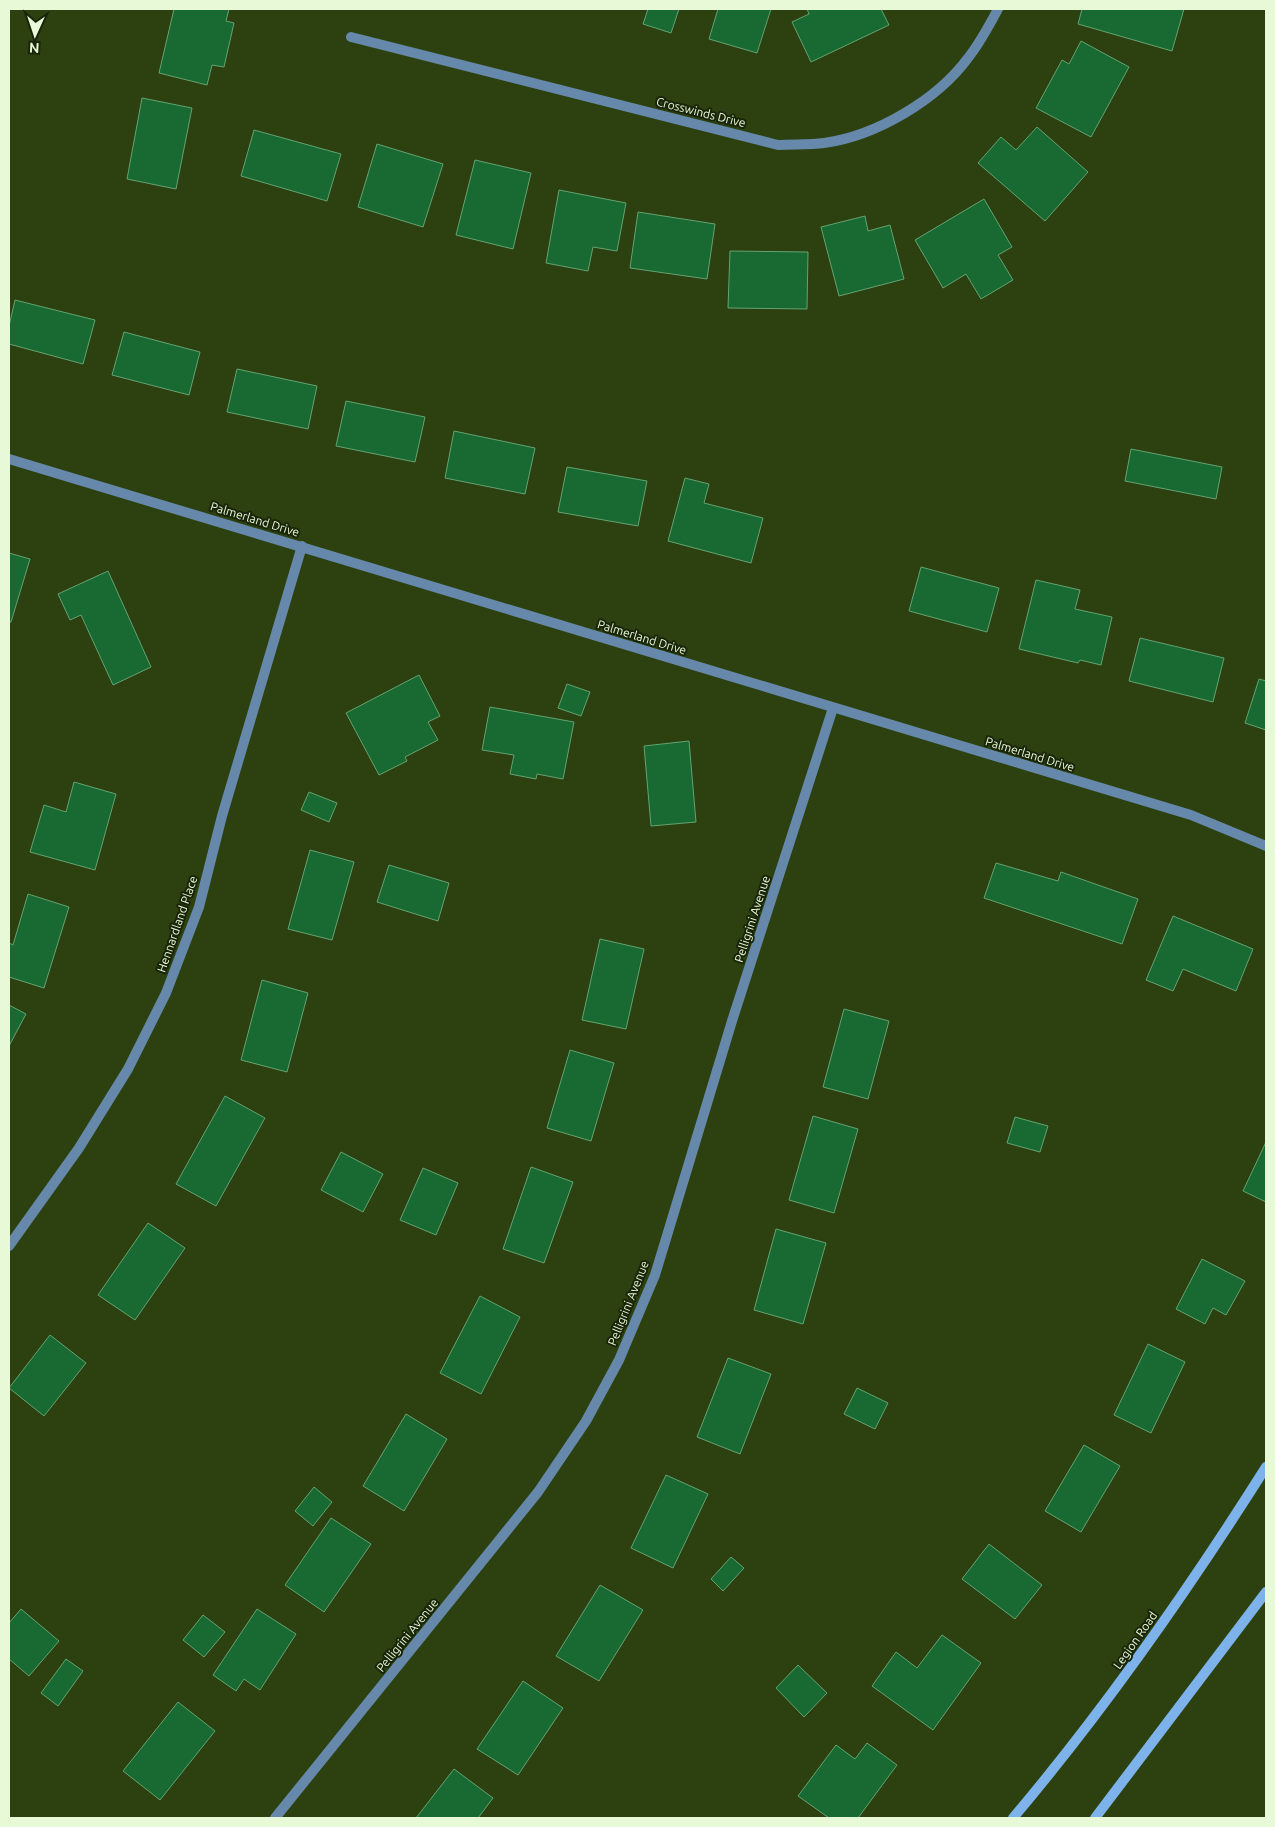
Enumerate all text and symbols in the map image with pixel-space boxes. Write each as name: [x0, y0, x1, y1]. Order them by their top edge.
north arrow: [10, 10, 60, 60]
text: N: [29, 40, 40, 56]
street label: Crosswinds Drive: [655, 95, 747, 129]
street label: Palmerland Drive: [209, 499, 301, 539]
street label: Palmerland Drive: [596, 617, 688, 657]
street label: Palmerland Drive: [984, 734, 1076, 774]
street label: Hennardland Place: [154, 874, 200, 974]
street label: Pelligrini Avenue: [732, 874, 772, 964]
street label: Pelligrini Avenue: [605, 1259, 651, 1347]
street label: Pelligrini Avenue: [374, 1596, 440, 1674]
street label: Legion Road: [1111, 1609, 1159, 1671]

